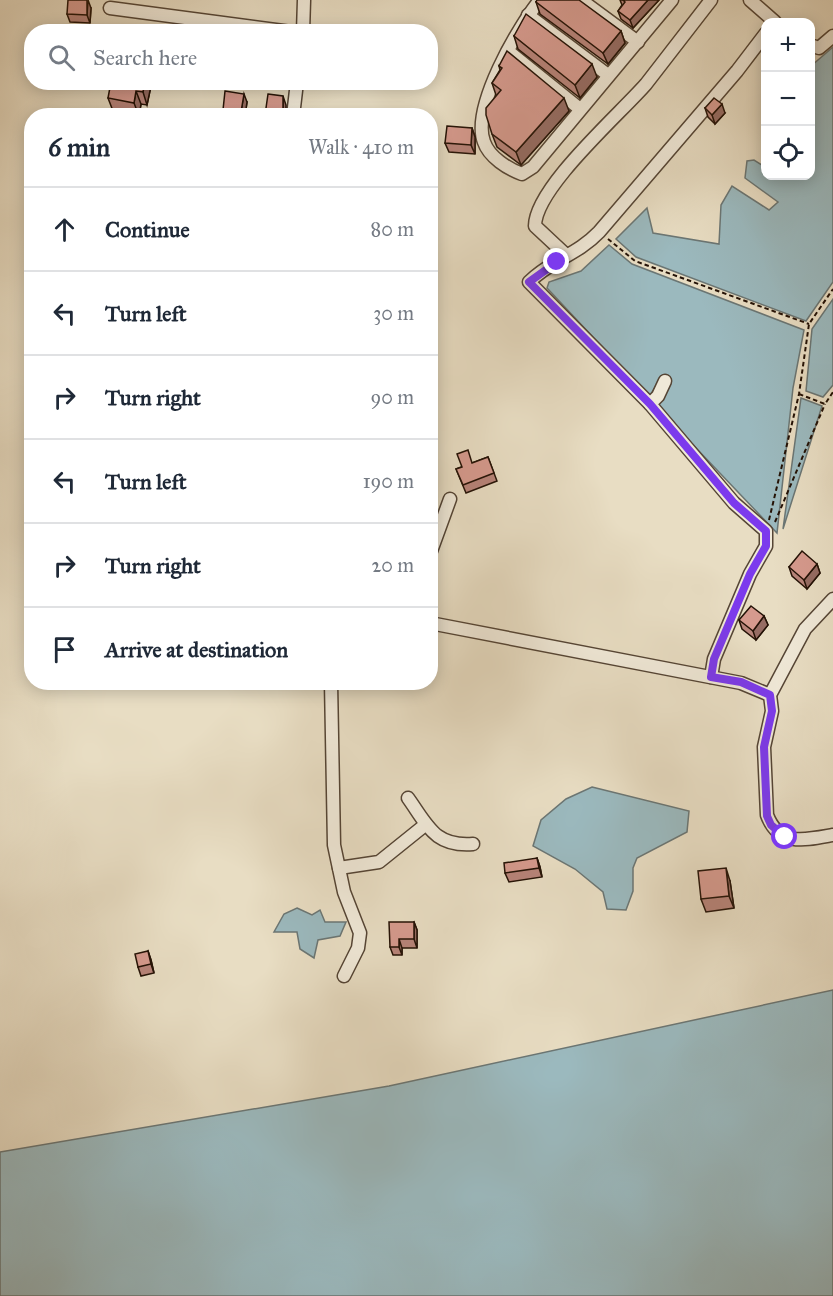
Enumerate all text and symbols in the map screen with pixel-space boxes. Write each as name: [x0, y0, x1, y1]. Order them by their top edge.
map controls: [761, 18, 815, 180]
button: +: [761, 18, 815, 72]
search box: [24, 24, 438, 90]
icon: search: [45, 41, 78, 74]
text: Search here: [93, 44, 197, 71]
button: −: [761, 72, 815, 126]
button: locate: [761, 126, 815, 180]
text: 6 min: [48, 131, 110, 163]
text: Walk · 410 m: [308, 135, 414, 159]
icon: ahead: [48, 213, 81, 246]
text: Continue: [105, 216, 190, 243]
text: 80 m: [371, 217, 414, 241]
route end: [543, 248, 569, 274]
icon: left: [48, 297, 81, 330]
text: Turn left: [105, 300, 187, 327]
text: 30 m: [373, 301, 414, 325]
icon: right: [48, 381, 81, 414]
text: Turn right: [105, 384, 201, 411]
text: 90 m: [371, 385, 414, 409]
icon: left: [48, 465, 81, 498]
text: Turn left: [105, 468, 187, 495]
text: 190 m: [363, 469, 414, 493]
icon: right: [48, 549, 81, 582]
text: Turn right: [105, 552, 201, 579]
text: 20 m: [371, 553, 414, 577]
icon: arrive: [48, 633, 81, 666]
text: Arrive at destination: [105, 636, 288, 663]
route start: [771, 823, 797, 849]

